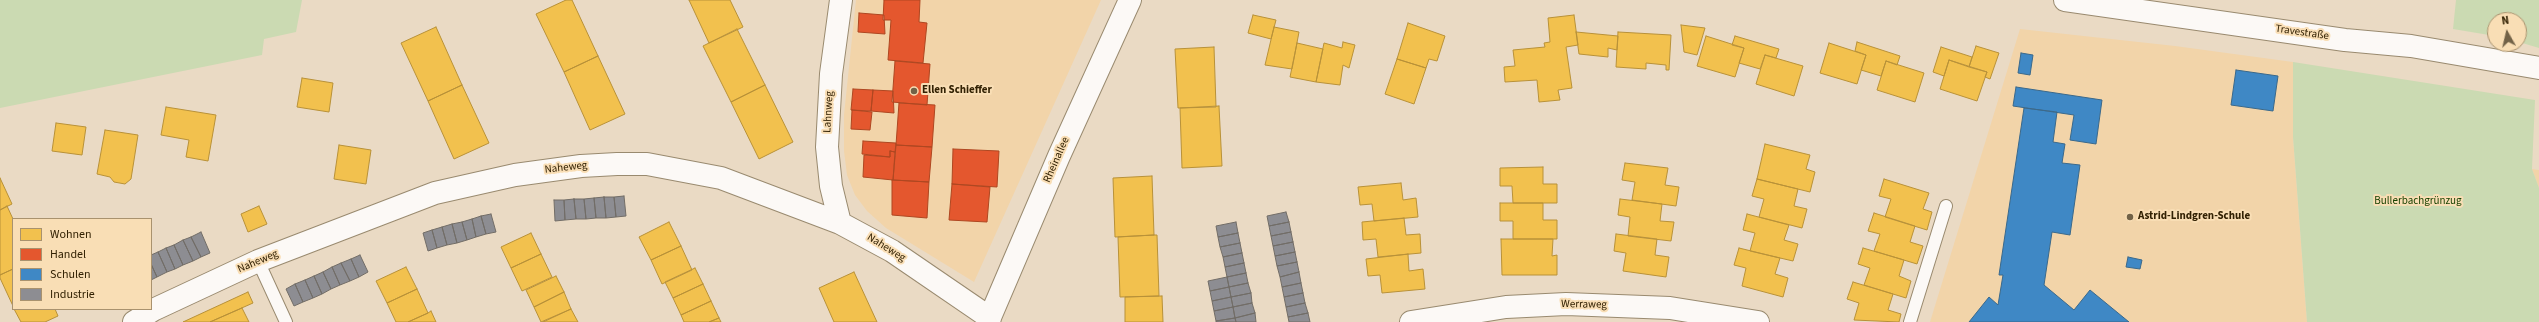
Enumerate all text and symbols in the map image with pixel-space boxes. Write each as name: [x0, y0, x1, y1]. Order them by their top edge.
north arrow: [2487, 12, 2527, 52]
text: N: [2501, 13, 2510, 29]
street label: Travestraße: [2274, 23, 2330, 43]
place label: Ellen Schieffer: [922, 84, 992, 98]
marker: Ellen Schieffer: [909, 86, 919, 96]
street label: Lahnweg: [821, 91, 837, 133]
street label: Rheinallee: [1041, 135, 1073, 185]
street label: Naheweg: [544, 159, 588, 177]
park label: Bullerbachgrünzug: [2374, 195, 2462, 209]
place label: Astrid-Lindgren-Schule: [2138, 210, 2250, 224]
marker: Astrid-Lindgren-Schule: [2125, 212, 2135, 222]
legend: [12, 218, 152, 310]
text: Wohnen: [50, 226, 92, 243]
street label: Naheweg: [864, 231, 908, 265]
text: Handel: [50, 246, 86, 263]
street label: Naheweg: [236, 248, 280, 276]
text: Schulen: [50, 266, 91, 283]
text: Industrie: [50, 286, 95, 303]
street label: Werraweg: [1561, 298, 1607, 312]

